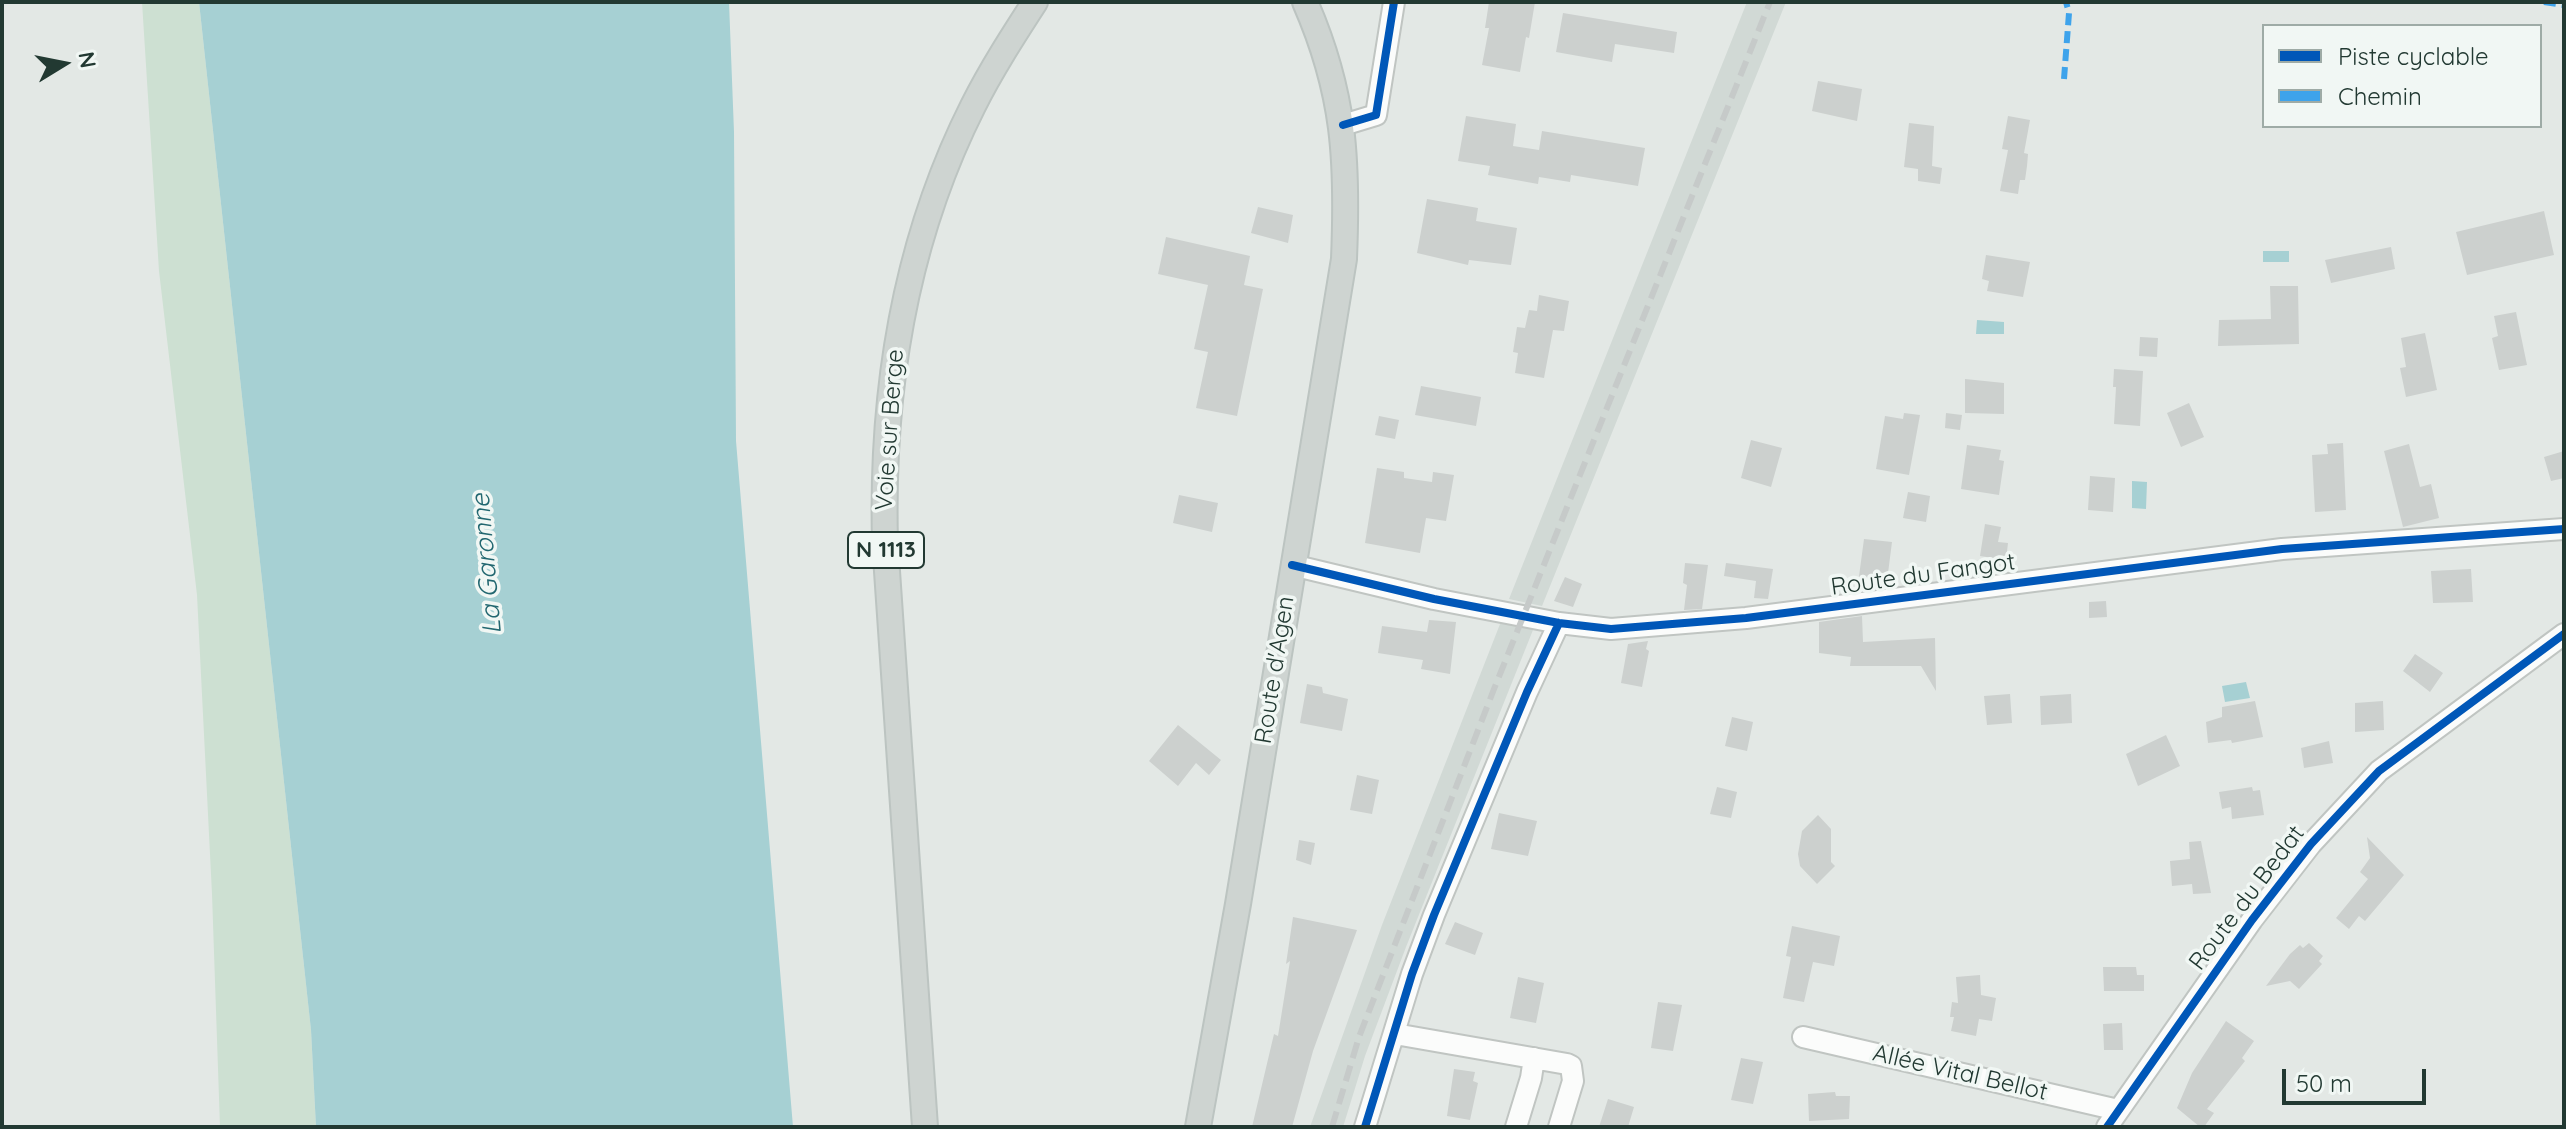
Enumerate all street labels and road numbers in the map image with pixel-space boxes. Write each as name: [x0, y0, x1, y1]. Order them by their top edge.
street label: Voie sur Berge: [870, 348, 910, 512]
road number: N 1113: [848, 532, 924, 568]
street label: Route du Fangot: [1829, 548, 2017, 602]
street label: Route d'Agen: [1249, 594, 1301, 746]
street label: Route du Bedat: [2183, 820, 2311, 976]
street label: Allée Vital Bellot: [1870, 1039, 2050, 1107]

